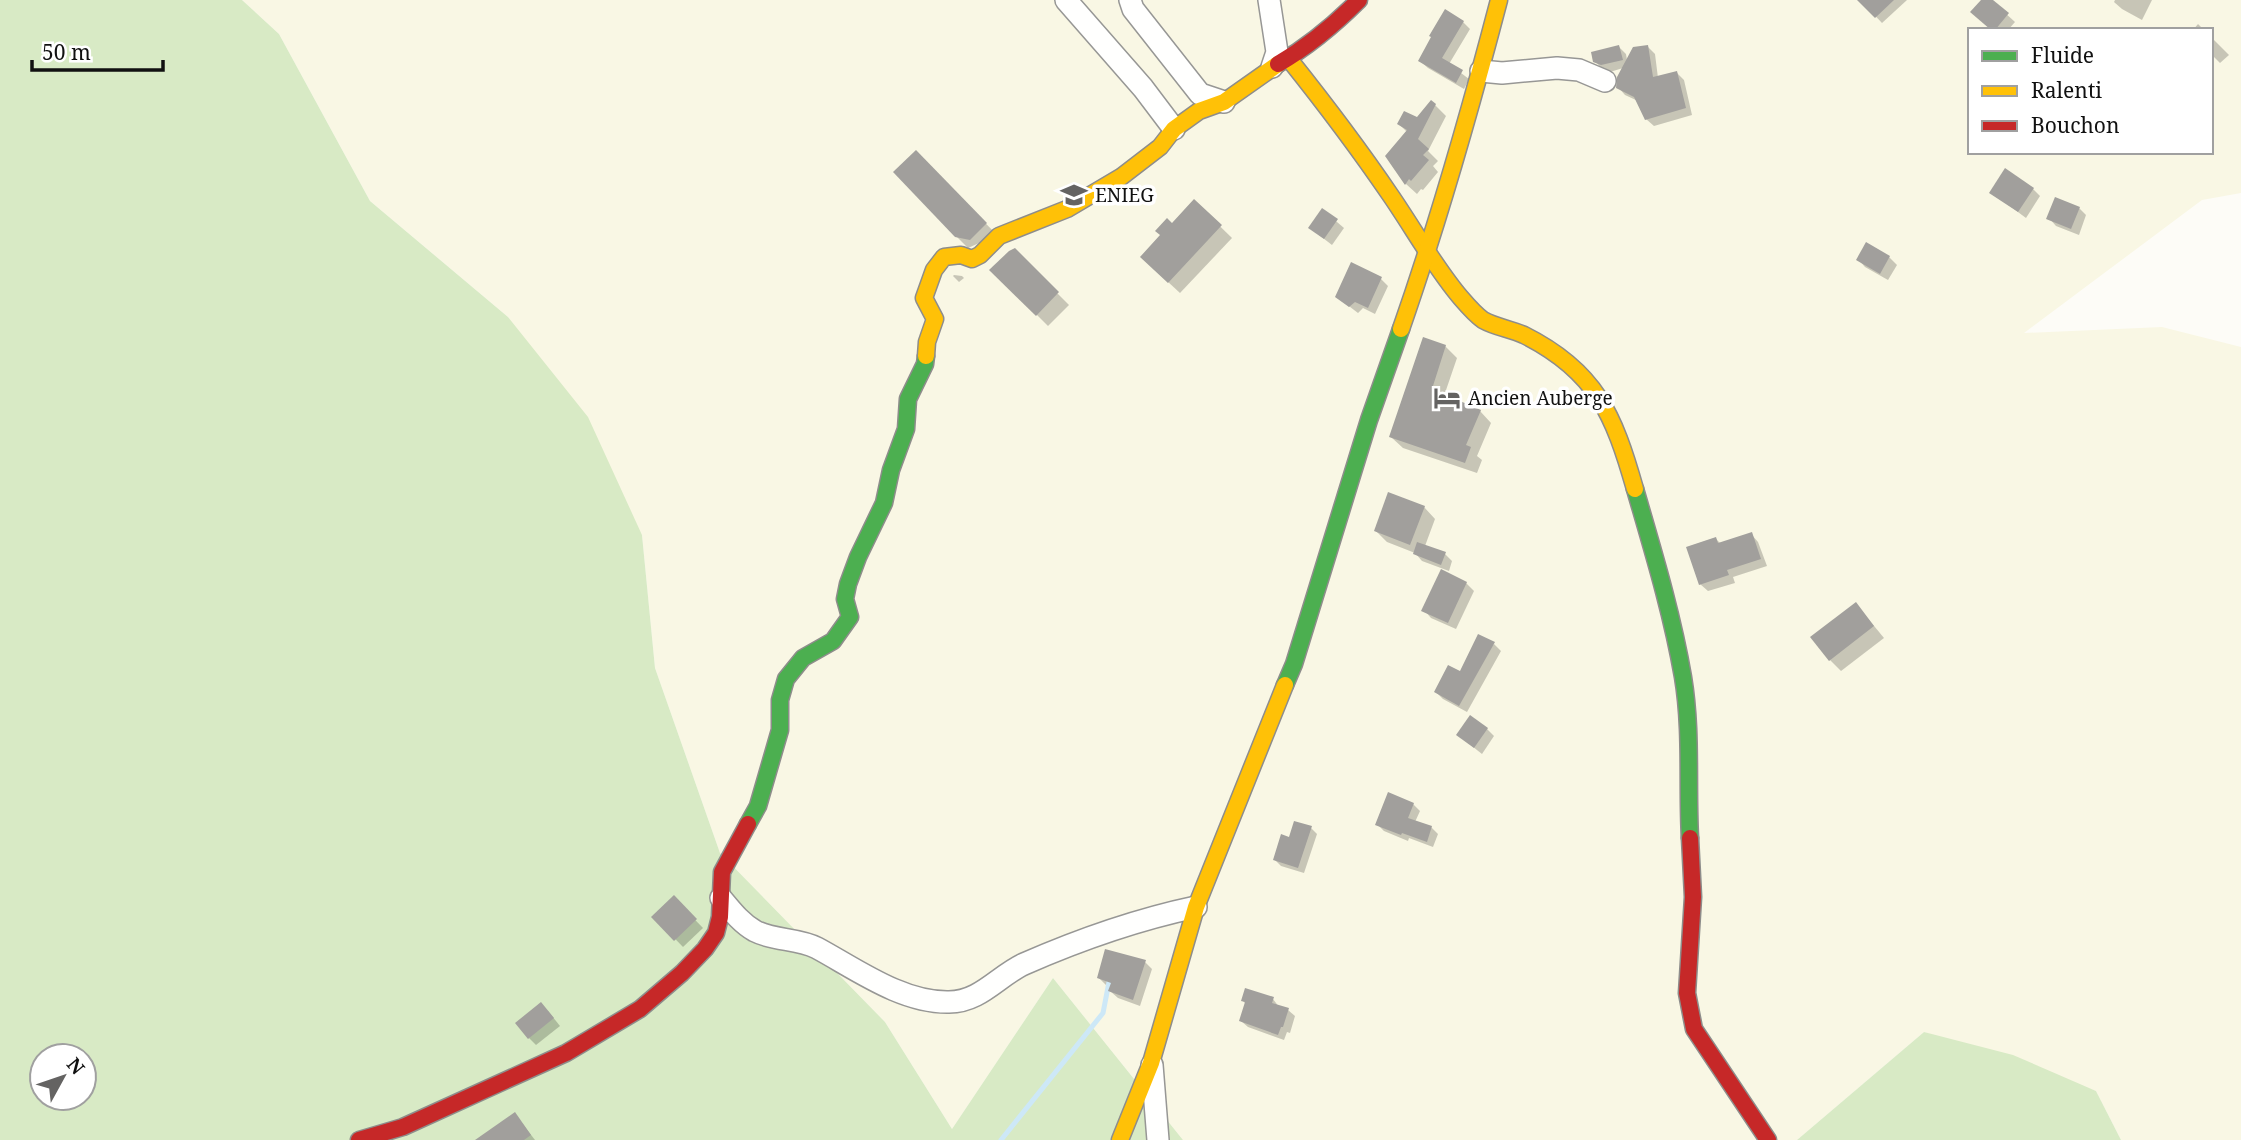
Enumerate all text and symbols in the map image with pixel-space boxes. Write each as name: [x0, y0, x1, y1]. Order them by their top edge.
scale bar: [32, 28, 163, 72]
legend: [1968, 28, 2213, 154]
text: 50 m: [42, 38, 91, 66]
text: Fluide: [2031, 41, 2094, 69]
text: Ralenti: [2031, 76, 2102, 104]
text: Bouchon: [2031, 111, 2120, 139]
school or university icon: ENIEG: [1059, 180, 1089, 210]
place label: ENIEG: [1095, 182, 1154, 208]
hotel icon: Ancien Auberge: [1432, 383, 1462, 413]
place label: Ancien Auberge: [1468, 385, 1613, 411]
north arrow: [28, 1042, 98, 1112]
text: N: [61, 1052, 91, 1080]

